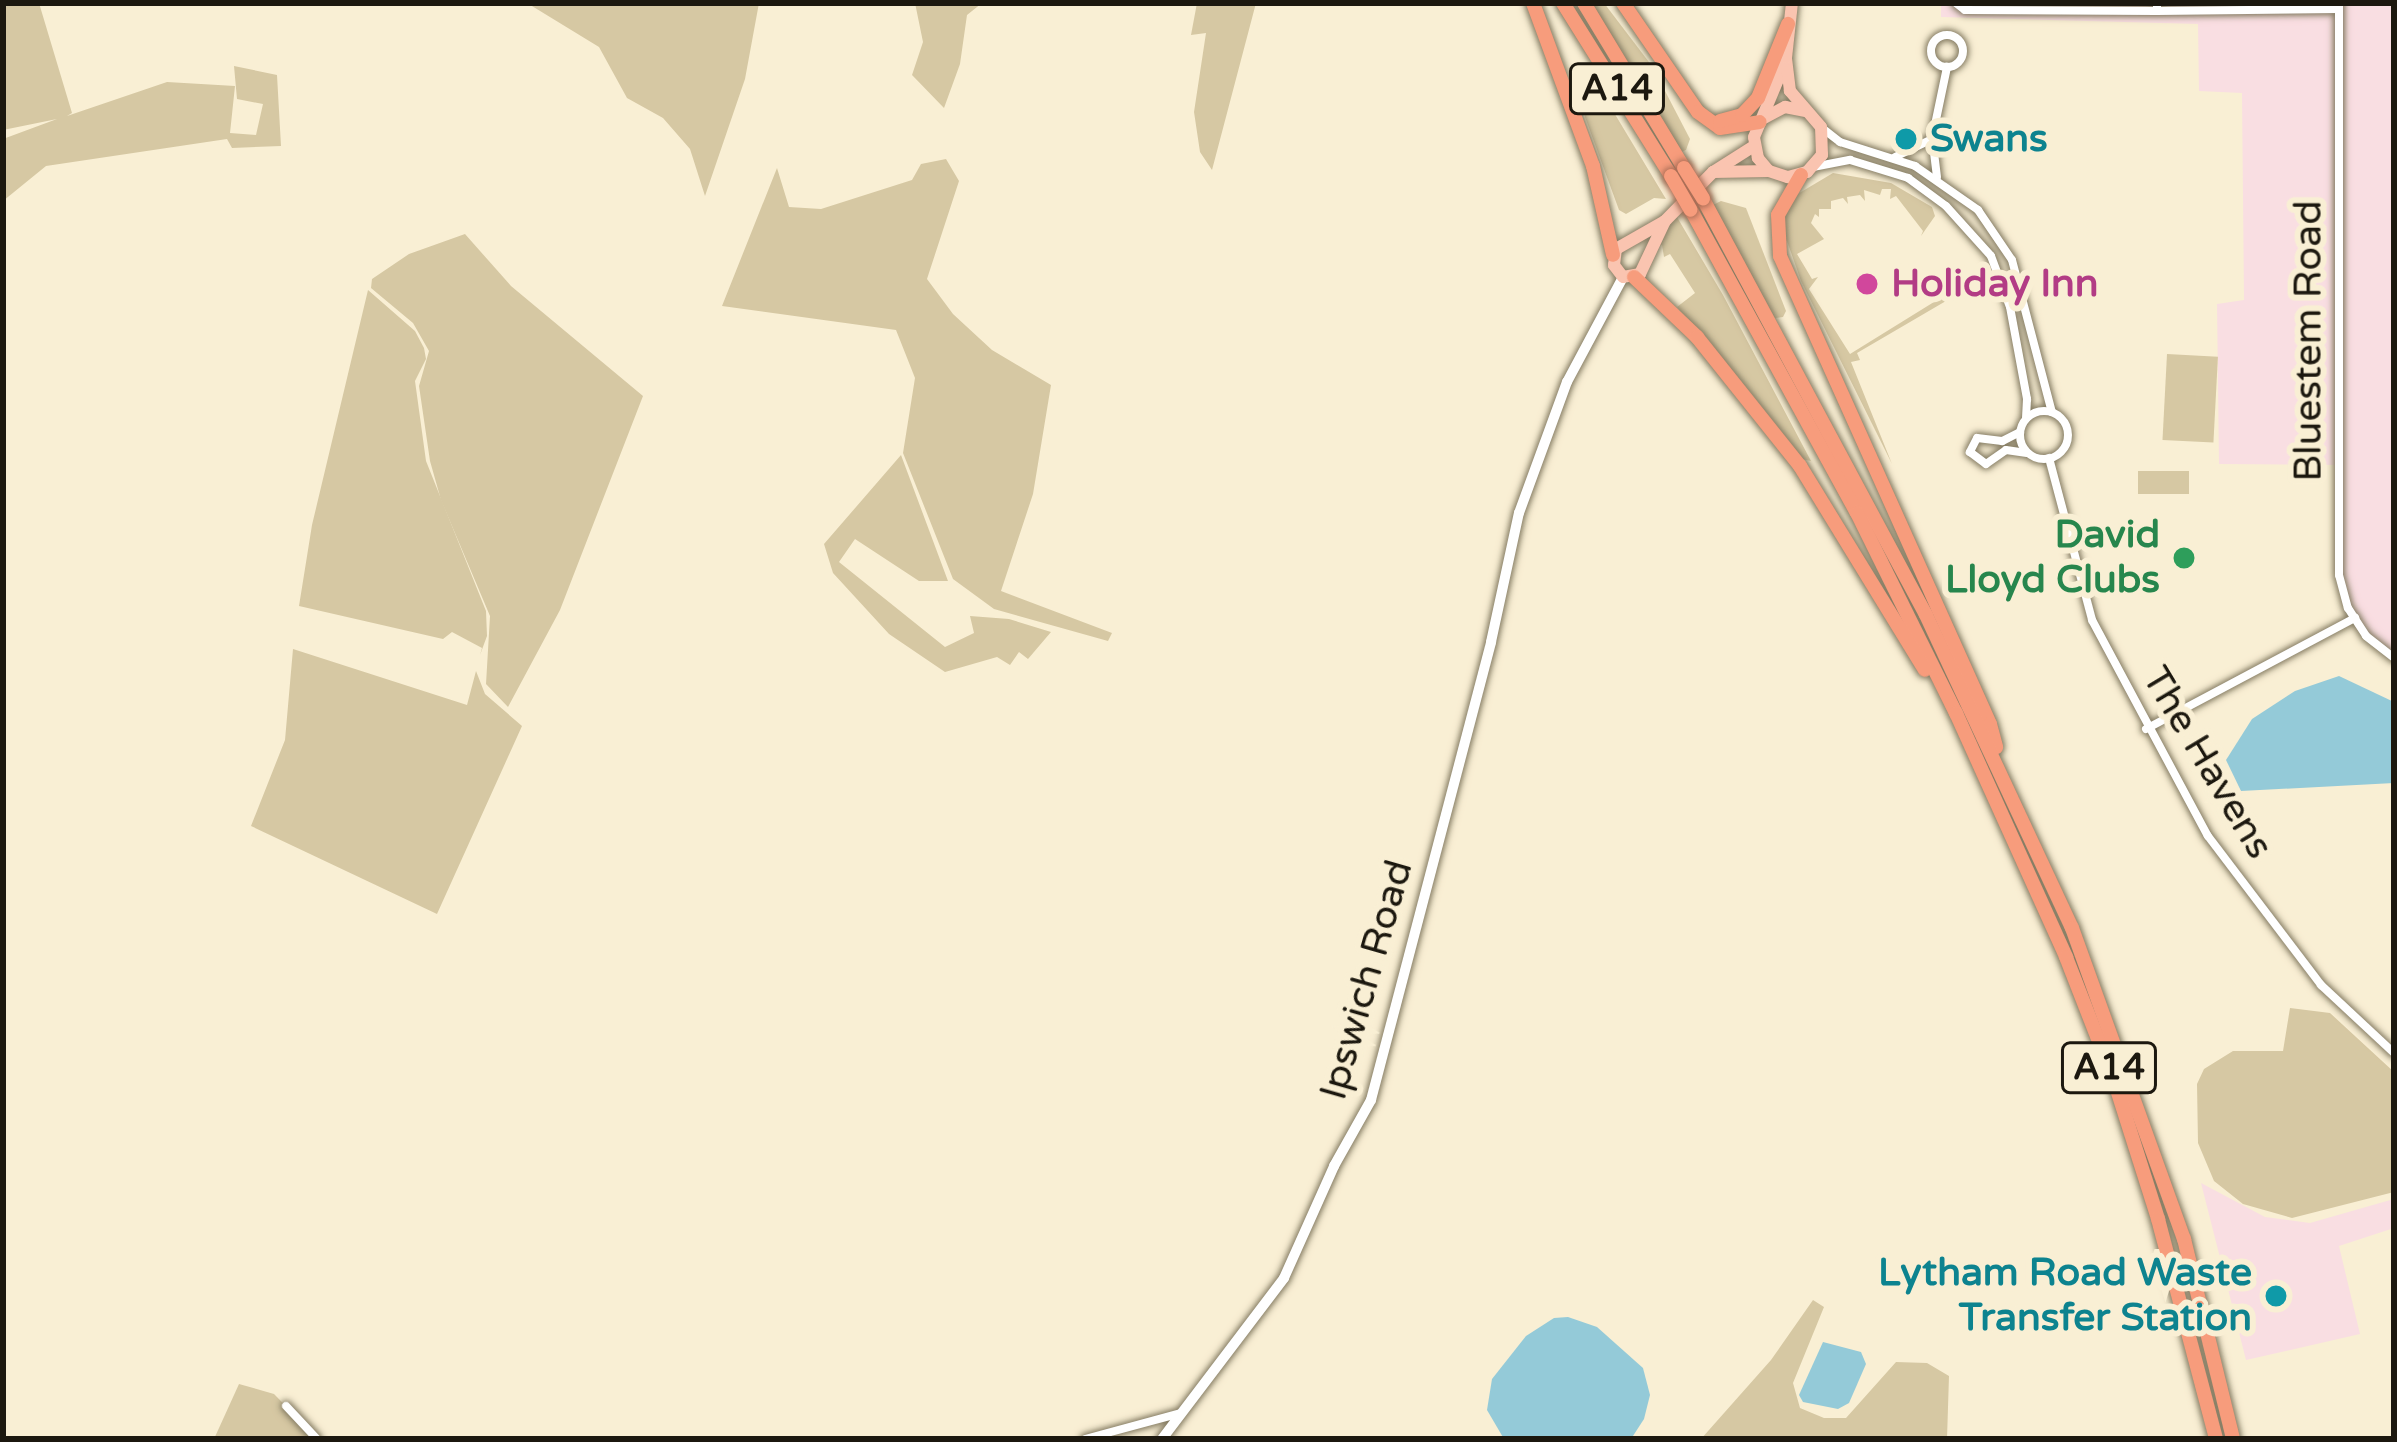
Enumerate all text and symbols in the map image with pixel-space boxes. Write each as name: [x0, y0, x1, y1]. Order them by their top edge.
road number: A14: [1566, 59, 1668, 119]
place label: Swans: [1930, 116, 2048, 162]
marker: Swans: [1893, 126, 1919, 152]
street label: Bluestem Road: [2286, 200, 2332, 482]
place label: Holiday Inn: [1891, 261, 2099, 307]
marker: Holiday Inn: [1854, 271, 1880, 297]
place label: David Lloyd Clubs: [1945, 513, 2160, 604]
marker: David Lloyd Clubs: [2171, 545, 2197, 571]
street label: The Havens: [2131, 659, 2283, 867]
street label: Ipswich Road: [1310, 855, 1424, 1105]
road number: A14: [2058, 1038, 2160, 1098]
place label: Lytham Road Waste Transfer Station: [1878, 1251, 2252, 1342]
marker: Lytham Road Waste Transfer Station: [2263, 1283, 2289, 1309]

